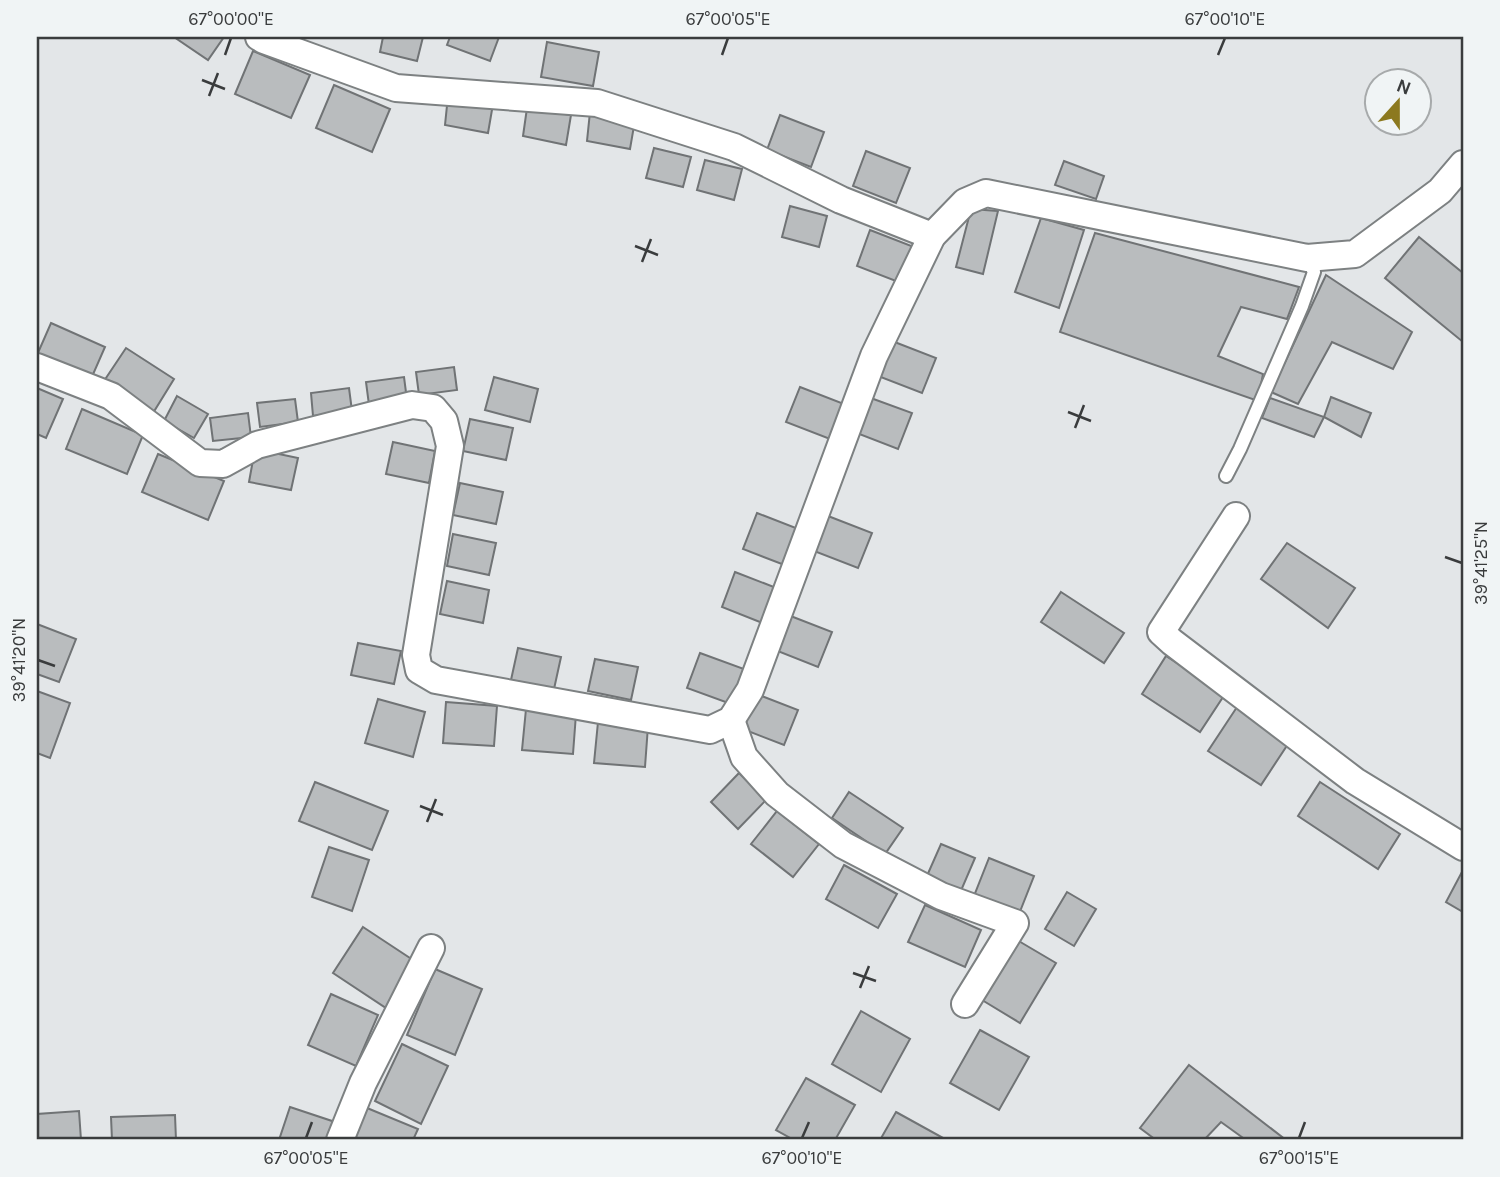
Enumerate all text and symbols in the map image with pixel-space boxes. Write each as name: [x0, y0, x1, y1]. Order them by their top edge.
text: 67°00'00"E: [188, 8, 274, 30]
text: 67°00'05"E: [685, 8, 771, 30]
text: 67°00'10"E: [1185, 8, 1265, 30]
north arrow: [1364, 66, 1434, 136]
text: N: [1393, 74, 1414, 100]
text: 39°41'25"N: [1470, 521, 1492, 605]
text: 39°41'20"N: [8, 618, 30, 702]
text: 67°00'05"E: [263, 1147, 349, 1169]
text: 67°00'10"E: [762, 1147, 842, 1169]
text: 67°00'15"E: [1259, 1147, 1339, 1169]

